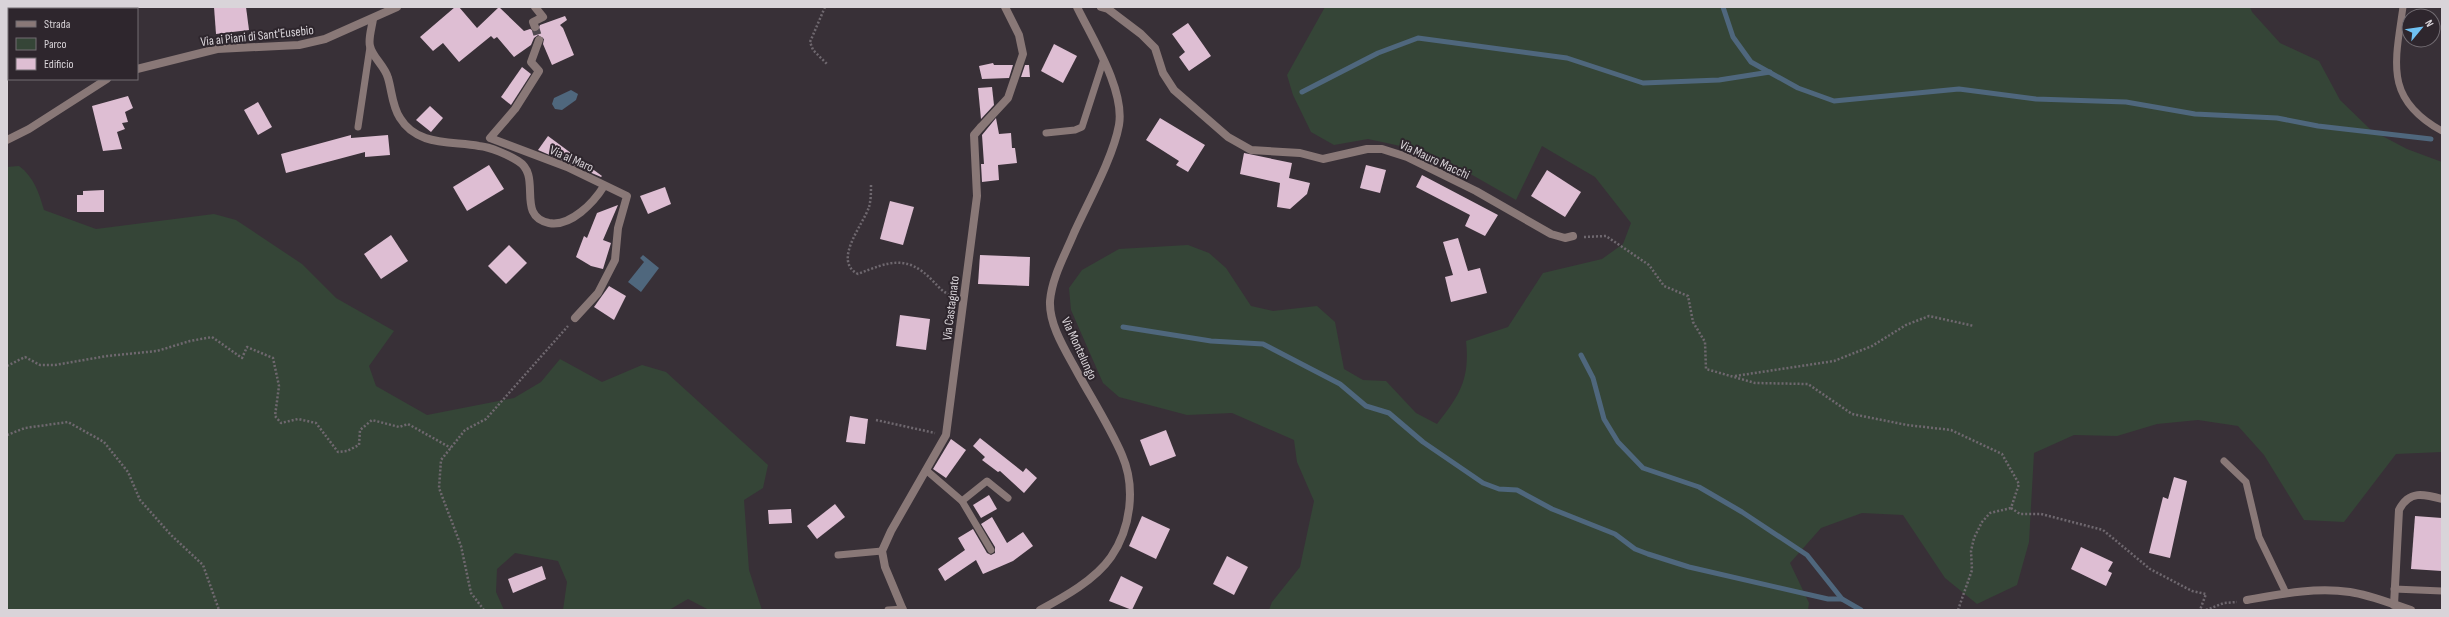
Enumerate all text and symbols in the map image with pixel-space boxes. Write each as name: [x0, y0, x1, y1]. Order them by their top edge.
legend: [8, 8, 138, 80]
north arrow: [2401, 8, 2441, 48]
text: Strada: [44, 17, 71, 32]
text: N: [2422, 18, 2436, 29]
street label: Via ai Piani di Sant'Eusebio: [200, 22, 315, 50]
text: Parco: [44, 37, 67, 52]
text: Edificio: [44, 57, 73, 72]
street label: Via Mauro Macchi: [1397, 137, 1472, 183]
street label: Via al Maro: [547, 142, 596, 176]
street label: Via Castagnato: [939, 275, 963, 341]
street label: Via Montelungo: [1058, 315, 1101, 382]

